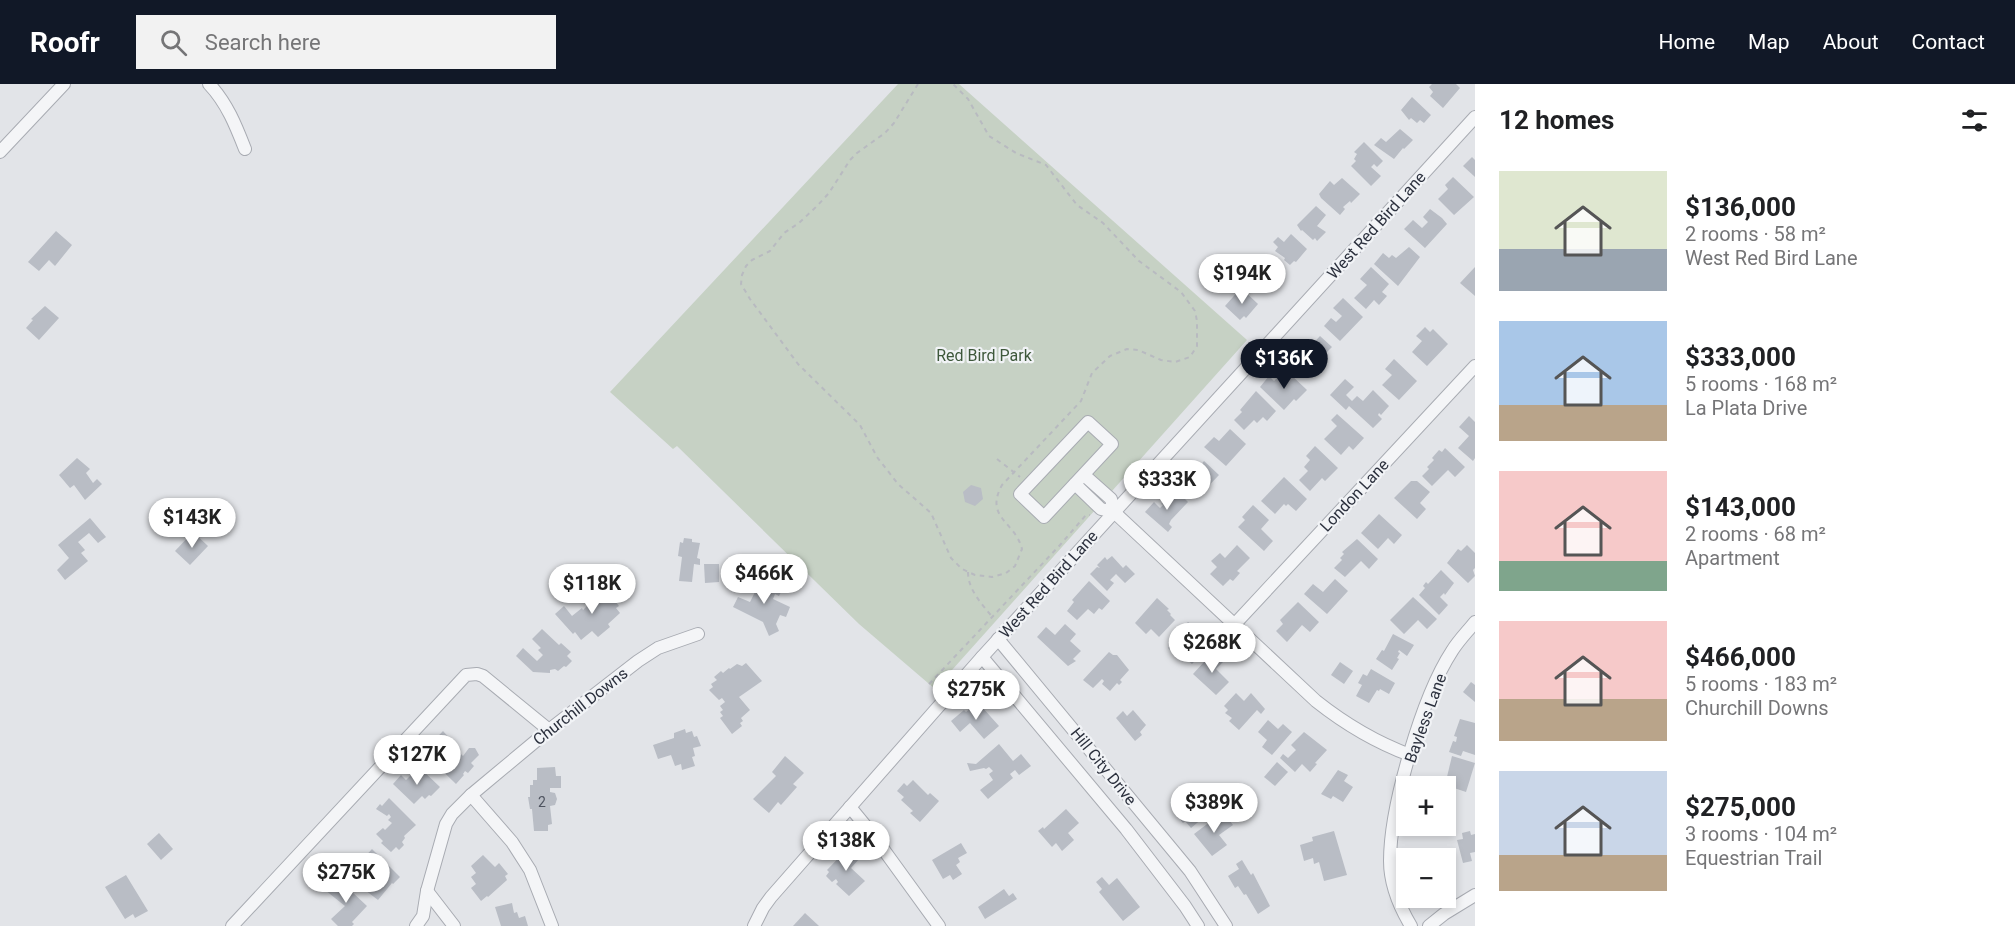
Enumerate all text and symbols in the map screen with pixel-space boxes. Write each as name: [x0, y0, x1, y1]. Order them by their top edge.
search box: [136, 15, 556, 69]
text: Roofr: [30, 26, 100, 59]
icon: search: [157, 26, 190, 59]
text: Search here: [205, 30, 321, 55]
text: Home: [1659, 30, 1715, 54]
text: Map: [1748, 30, 1790, 54]
text: About: [1823, 30, 1879, 54]
text: Contact: [1912, 30, 1985, 54]
icon: filters: [1958, 104, 1991, 137]
text: 12 homes: [1499, 105, 1614, 135]
street label: West Red Bird Lane: [1323, 168, 1430, 283]
text: $136,000: [1685, 192, 1796, 222]
icon: home: [1547, 195, 1619, 267]
text: 2 rooms · 58 m²: [1685, 222, 1826, 246]
text: West Red Bird Lane: [1685, 246, 1858, 270]
pin: $194K: [1200, 254, 1284, 305]
text: $194K: [1213, 261, 1271, 285]
pin: $136K: [1242, 339, 1326, 390]
text: $333,000: [1685, 342, 1796, 372]
icon: home: [1547, 345, 1619, 417]
park label: Red Bird Park: [936, 346, 1033, 365]
text: $136K: [1255, 346, 1313, 370]
text: 5 rooms · 168 m²: [1685, 372, 1837, 396]
text: La Plata Drive: [1685, 396, 1807, 420]
street label: London Lane: [1316, 455, 1393, 536]
pin: $333K: [1125, 460, 1209, 511]
text: $333K: [1138, 467, 1196, 491]
text: $143,000: [1685, 492, 1796, 522]
icon: home: [1547, 495, 1619, 567]
pin: $143K: [150, 498, 234, 549]
text: $143K: [163, 505, 221, 529]
text: 2 rooms · 68 m²: [1685, 522, 1826, 546]
street label: West Red Bird Lane: [995, 527, 1102, 642]
text: Apartment: [1685, 546, 1780, 570]
pin: $466K: [722, 554, 806, 605]
text: $466K: [735, 561, 793, 585]
pin: $118K: [550, 564, 634, 615]
text: $118K: [563, 571, 621, 595]
pin: $268K: [1170, 623, 1254, 674]
text: $268K: [1183, 630, 1241, 654]
text: $466,000: [1685, 642, 1796, 672]
icon: home: [1547, 645, 1619, 717]
street label: Churchill Downs: [529, 664, 631, 749]
pin: $275K: [934, 670, 1018, 721]
street label: Bayless Lane: [1401, 671, 1450, 765]
text: 5 rooms · 183 m²: [1685, 672, 1837, 696]
text: $275K: [947, 677, 1005, 701]
text: Churchill Downs: [1685, 696, 1829, 720]
street label: Hill City Drive: [1067, 724, 1141, 809]
pin: $127K: [375, 735, 459, 786]
text: $127K: [388, 742, 446, 766]
map controls: [1396, 776, 1456, 908]
button: +: [1396, 776, 1456, 836]
pin: $389K: [1172, 783, 1256, 834]
text: $389K: [1185, 790, 1243, 814]
text: $275,000: [1685, 792, 1796, 822]
house number: 2: [538, 794, 546, 810]
icon: home: [1547, 795, 1619, 867]
pin: $138K: [804, 821, 888, 872]
text: 3 rooms · 104 m²: [1685, 822, 1837, 846]
text: $138K: [817, 828, 875, 852]
text: Equestrian Trail: [1685, 846, 1822, 870]
button: −: [1396, 848, 1456, 908]
pin: $275K: [304, 853, 388, 904]
text: $275K: [317, 860, 375, 884]

